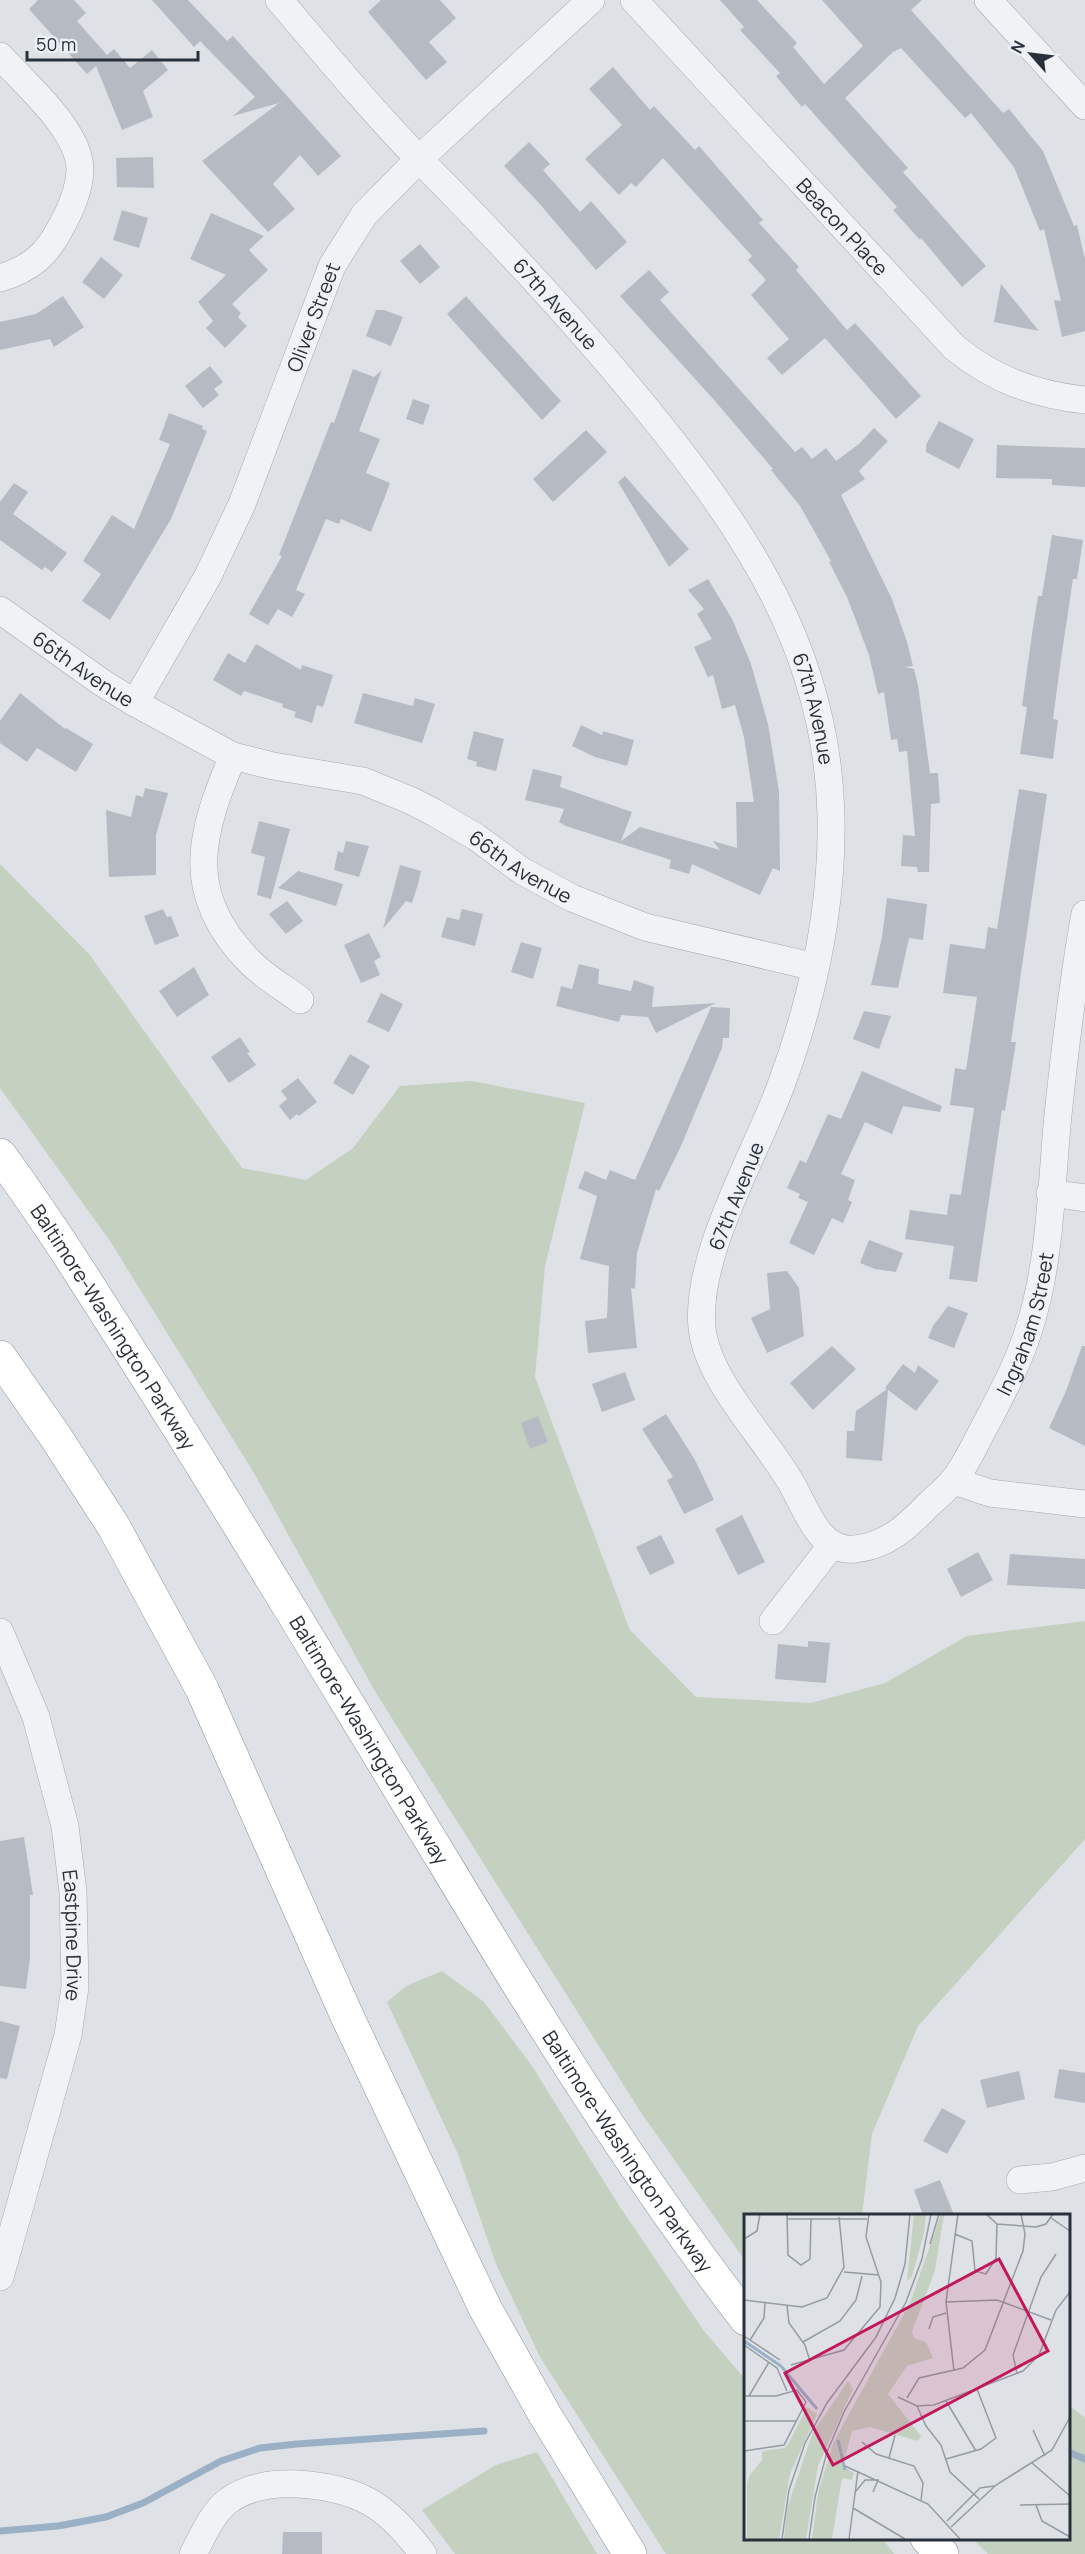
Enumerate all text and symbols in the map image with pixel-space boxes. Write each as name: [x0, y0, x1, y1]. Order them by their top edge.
scale bar: [27, 24, 198, 62]
north arrow: [1001, 24, 1061, 84]
text: 50 m: [36, 32, 76, 56]
text: N: [1005, 37, 1030, 57]
street label: Beacon Place: [791, 172, 895, 281]
street label: 67th Avenue: [507, 252, 604, 355]
street label: Oliver Street: [280, 258, 346, 376]
street label: 66th Avenue: [27, 624, 139, 713]
street label: 67th Avenue: [787, 649, 841, 766]
street label: 66th Avenue: [464, 823, 577, 909]
street label: 67th Avenue: [702, 1138, 770, 1254]
street label: Baltimore-Washington Parkway: [25, 1199, 203, 1455]
street label: Ingraham Street: [990, 1250, 1059, 1400]
street label: Baltimore-Washington Parkway: [284, 1610, 456, 1870]
street label: Eastpine Drive: [57, 1868, 89, 2003]
street label: Baltimore-Washington Parkway: [537, 2025, 720, 2278]
inset map: [744, 2214, 1070, 2539]

